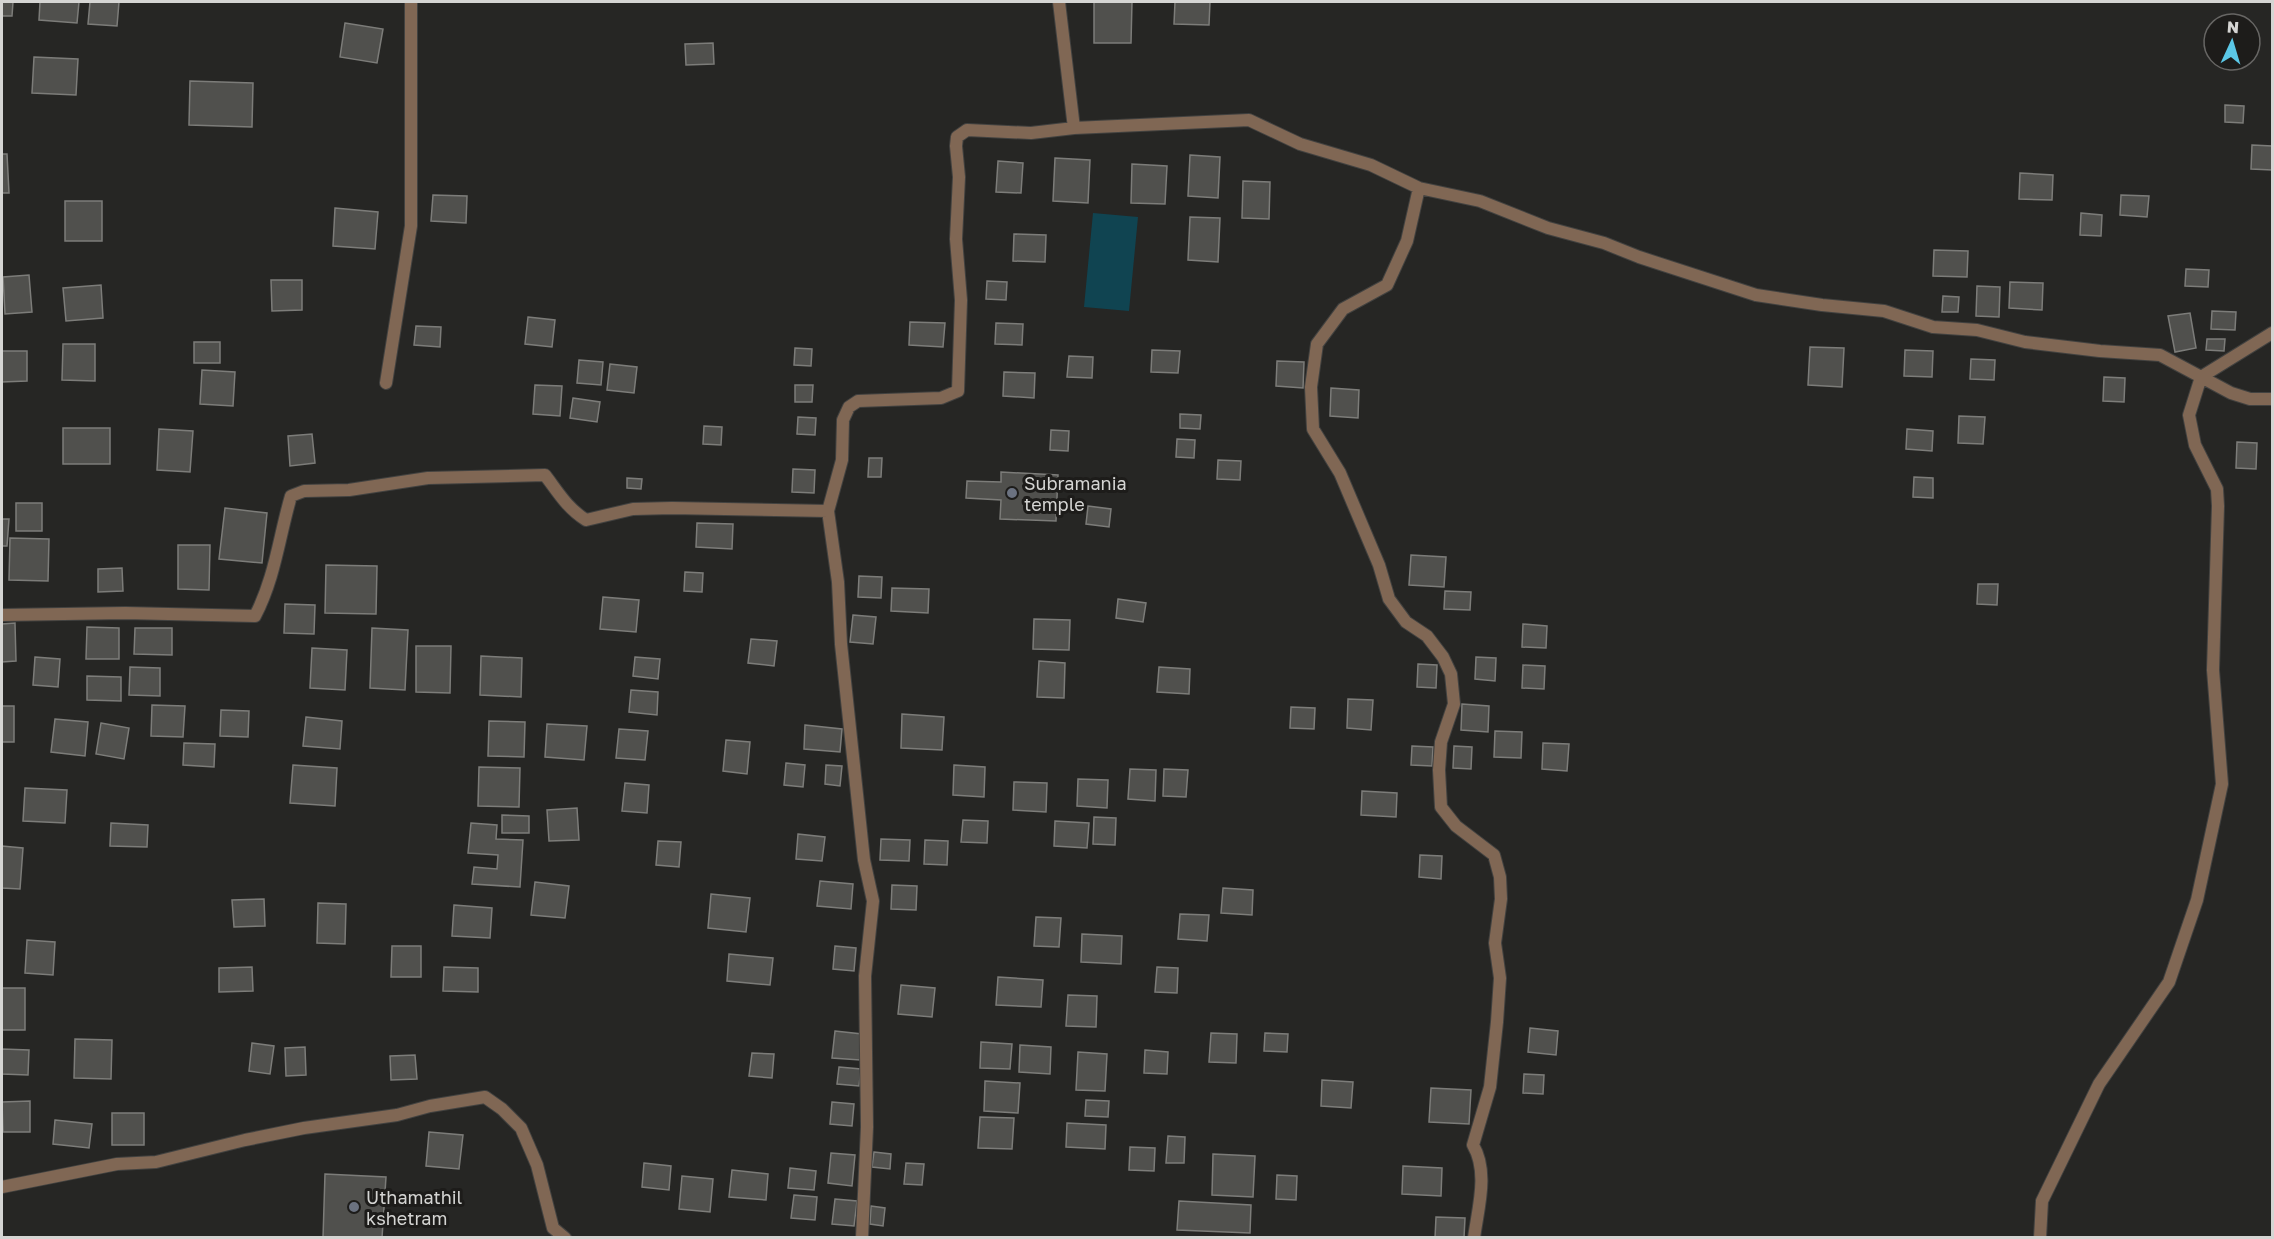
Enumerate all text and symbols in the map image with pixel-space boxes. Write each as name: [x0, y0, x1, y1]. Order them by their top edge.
north arrow: [2202, 12, 2262, 72]
text: N: [2226, 17, 2240, 37]
place label: Subramania temple: [1024, 472, 1127, 515]
marker: Subramania temple: [1005, 486, 1019, 500]
place label: Uthamathil kshetram: [366, 1186, 463, 1229]
marker: Uthamathil kshetram: [347, 1200, 361, 1214]

